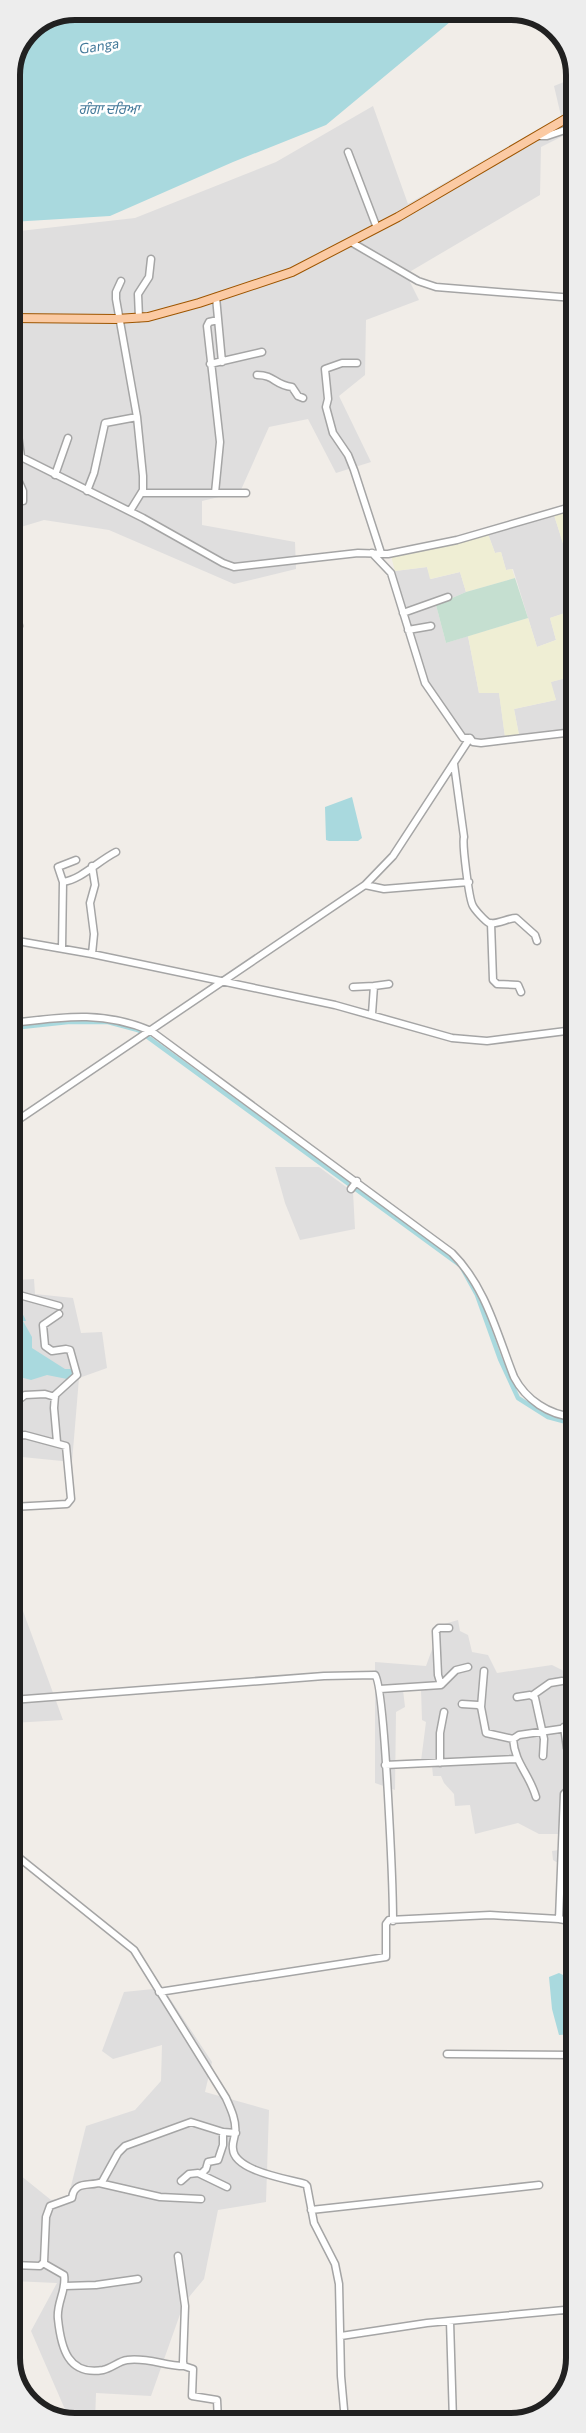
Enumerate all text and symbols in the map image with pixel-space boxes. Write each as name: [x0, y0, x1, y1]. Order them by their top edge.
water label: Ganga: [78, 34, 120, 57]
water label: ਗੰਗਾ ਦਰਿਆ: [78, 100, 142, 117]

